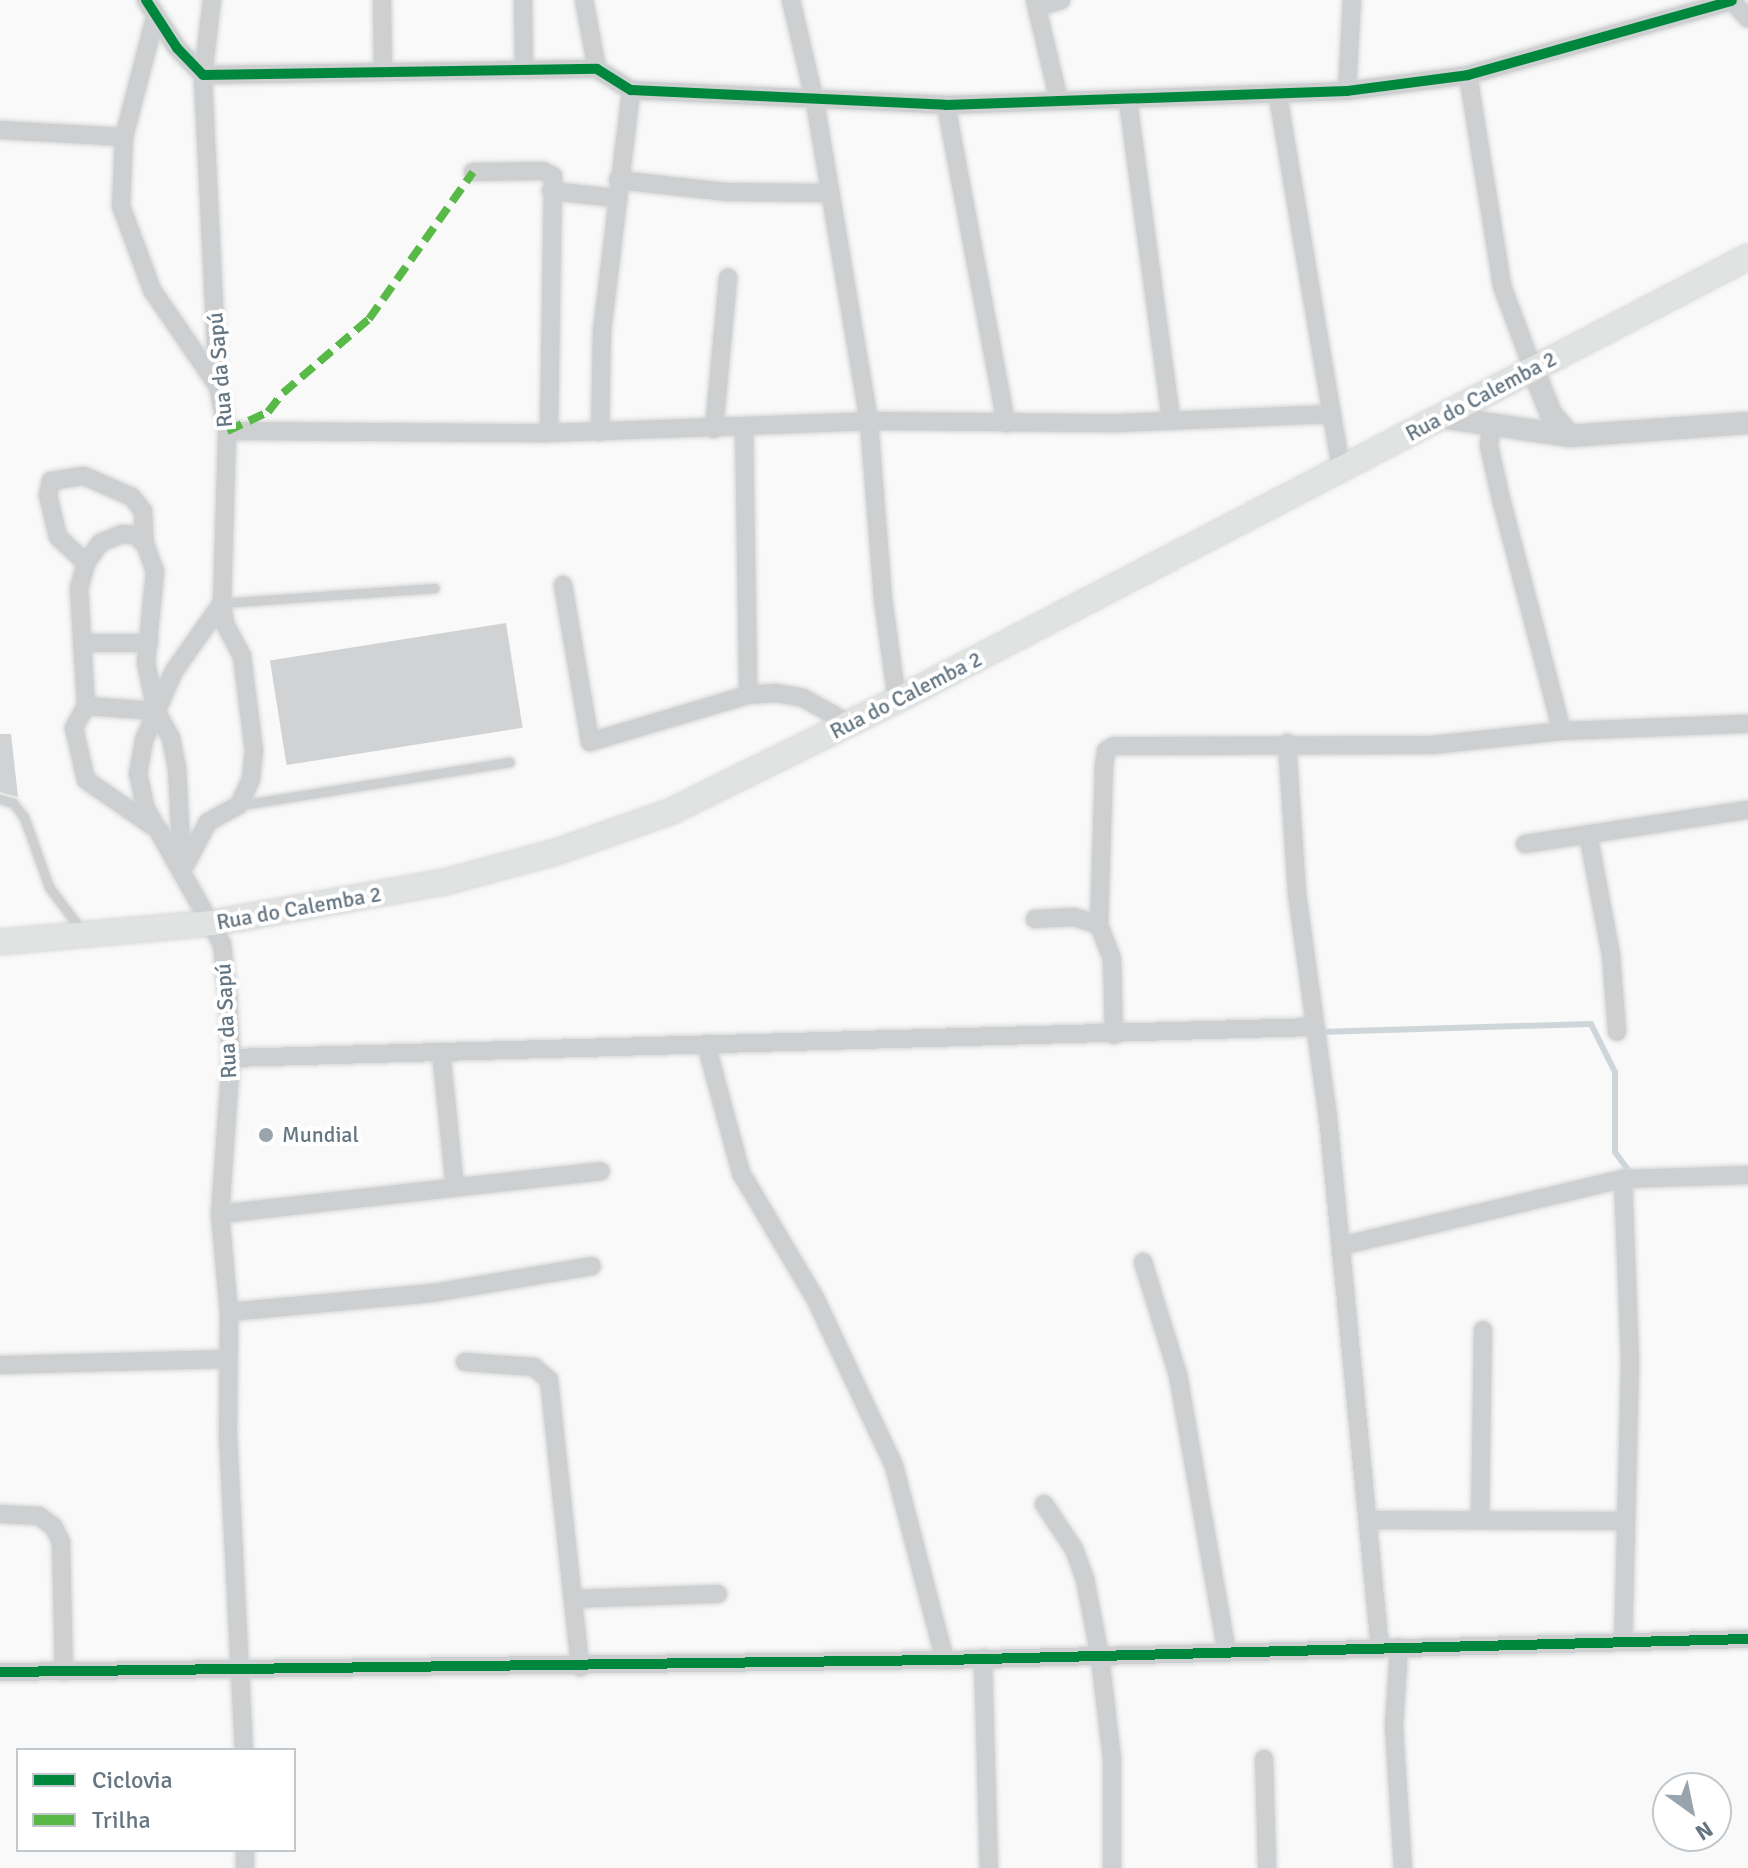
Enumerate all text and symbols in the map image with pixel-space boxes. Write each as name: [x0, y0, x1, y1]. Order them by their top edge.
street label: Rua da Sapú: [202, 311, 238, 429]
street label: Rua do Calemba 2: [1401, 345, 1561, 447]
street label: Rua do Calemba 2: [825, 645, 987, 745]
street label: Rua do Calemba 2: [214, 880, 384, 936]
street label: Rua da Sapú: [210, 963, 242, 1079]
place label: Mundial: [282, 1122, 359, 1148]
marker: Mundial: [257, 1126, 275, 1144]
legend: [16, 1748, 296, 1852]
text: Ciclovia: [92, 1765, 173, 1795]
north arrow: [1652, 1772, 1732, 1852]
text: Trilha: [92, 1805, 151, 1835]
text: N: [1690, 1815, 1718, 1846]

